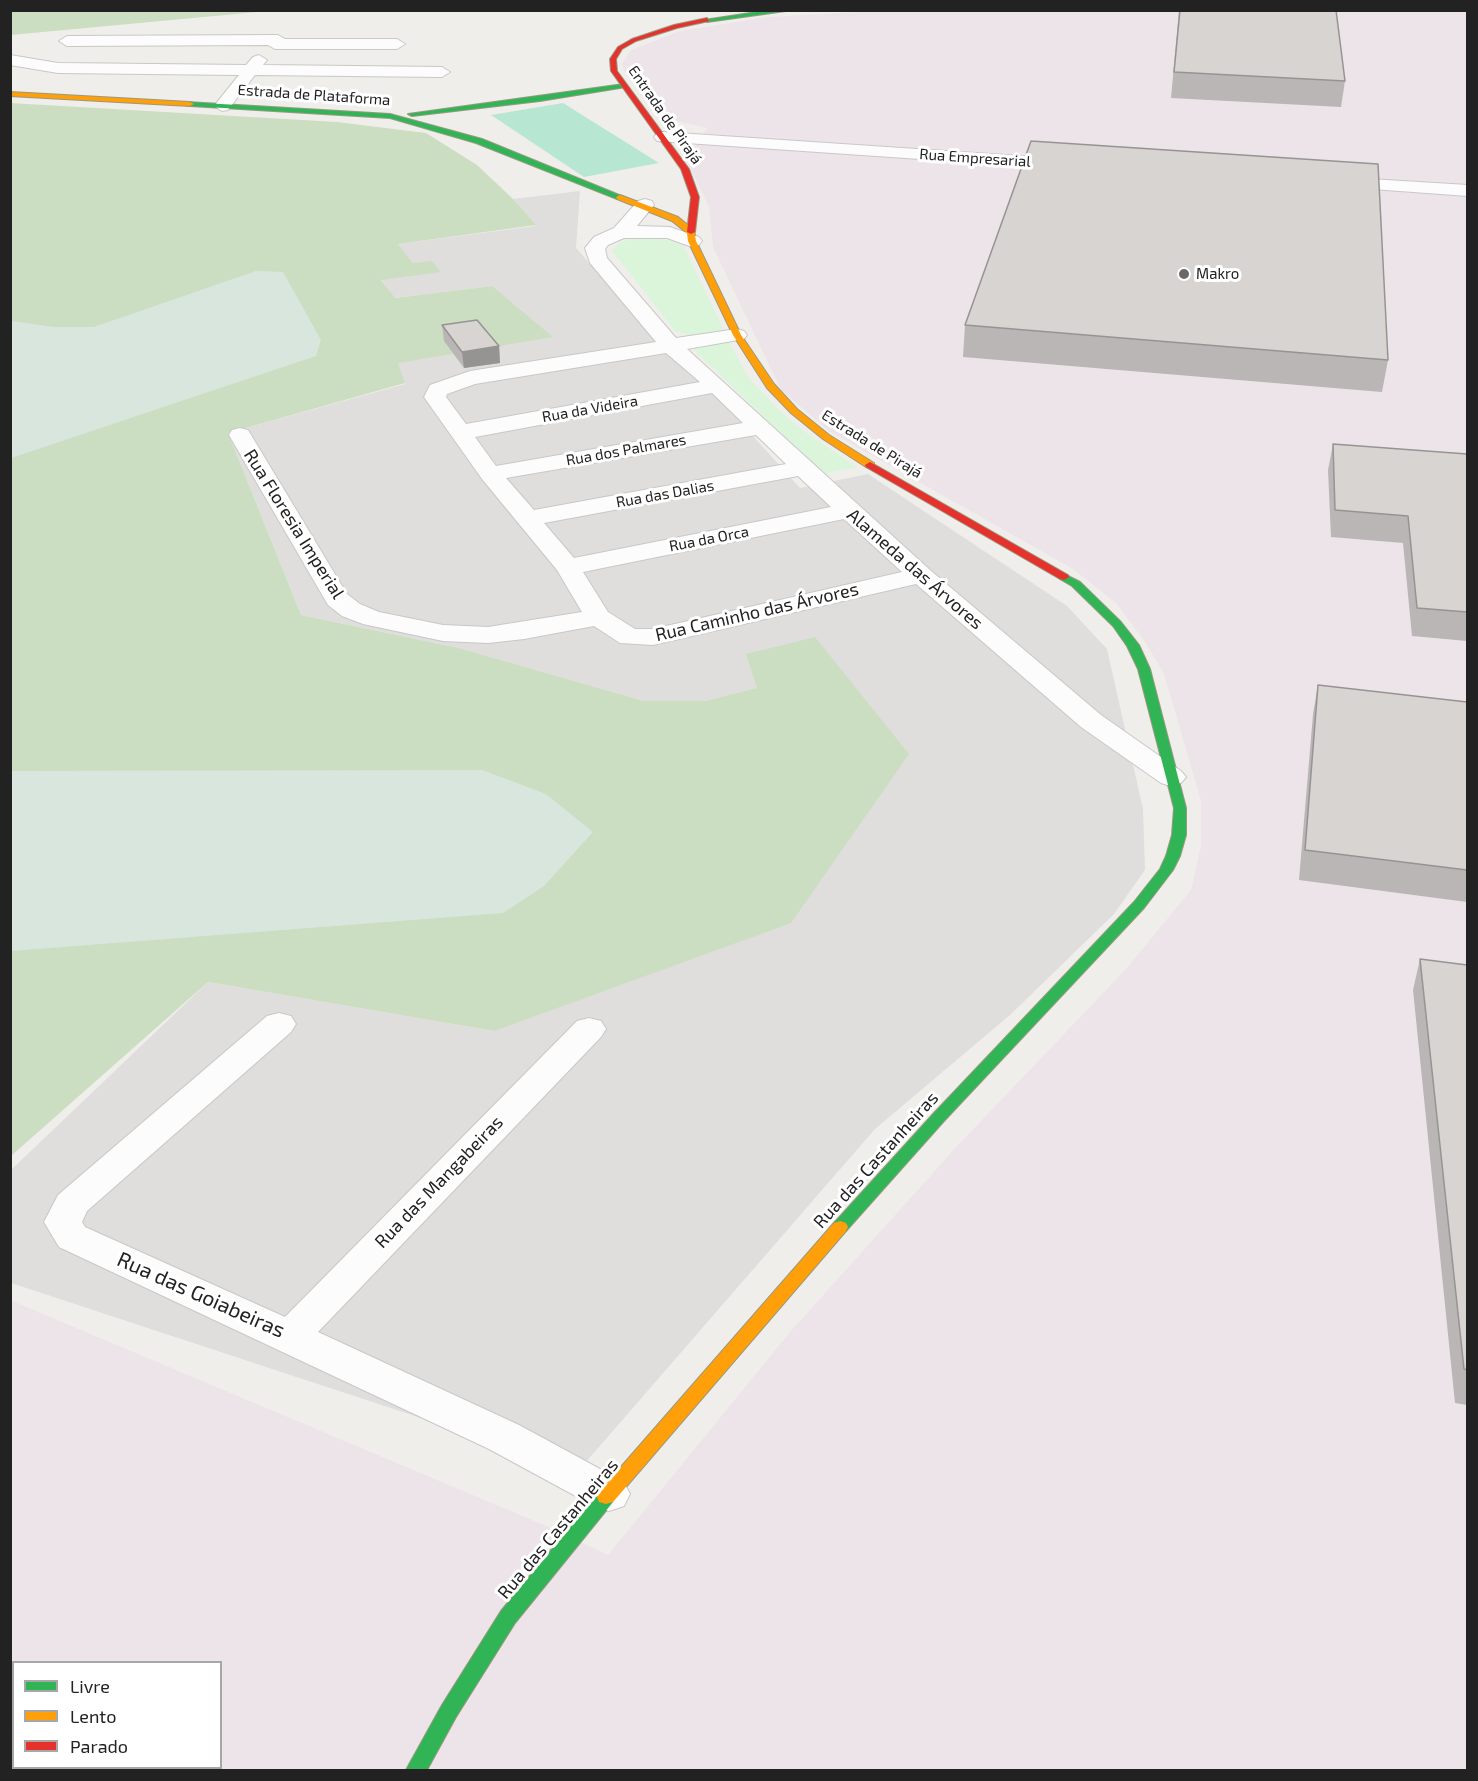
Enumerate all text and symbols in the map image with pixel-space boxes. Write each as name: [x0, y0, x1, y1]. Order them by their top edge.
street label: Entrada de Pirajá: [624, 62, 706, 168]
street label: Estrada de Plataforma: [237, 81, 391, 109]
street label: Rua Empresarial: [919, 145, 1031, 171]
place label: Makro: [1196, 265, 1239, 283]
marker: Makro: [1177, 267, 1191, 281]
street label: Rua da Videira: [541, 392, 639, 426]
street label: Estrada de Pirajá: [818, 406, 926, 482]
street label: Rua dos Palmares: [564, 431, 688, 469]
street label: Rua Floresia Imperial: [239, 445, 349, 603]
street label: Rua das Dalias: [614, 477, 716, 511]
street label: Alameda das Árvores: [843, 504, 987, 634]
street label: Rua da Orca: [668, 522, 750, 556]
street label: Rua Caminho das Árvores: [653, 578, 861, 646]
street label: Rua das Castanheiras: [809, 1087, 943, 1233]
street label: Rua das Mangabeiras: [370, 1111, 508, 1253]
street label: Rua das Goiabeiras: [113, 1247, 289, 1343]
street label: Rua das Castanheiras: [493, 1455, 623, 1603]
legend: [12, 1661, 222, 1769]
text: Livre: [70, 1675, 110, 1697]
text: Lento: [70, 1705, 116, 1727]
text: Parado: [70, 1735, 128, 1757]

